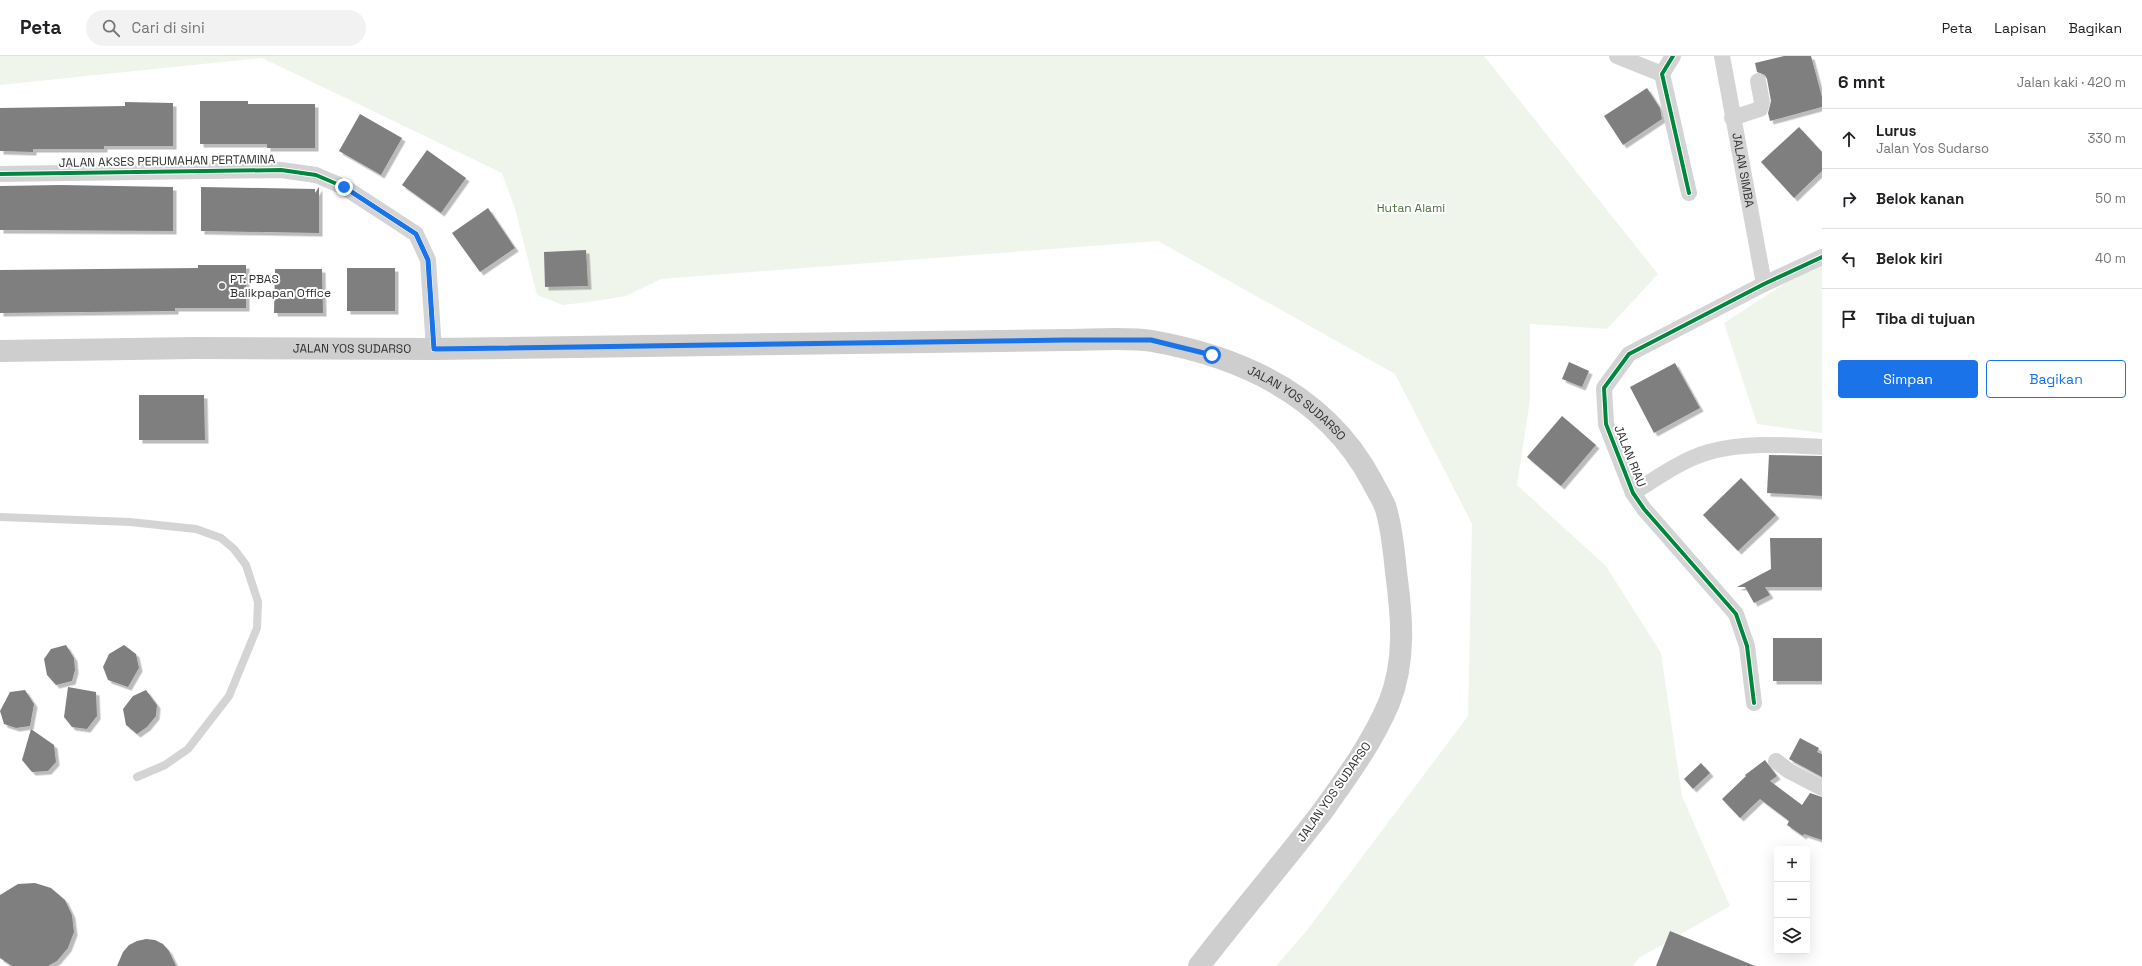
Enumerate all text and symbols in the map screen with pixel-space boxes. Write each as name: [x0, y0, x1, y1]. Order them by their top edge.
search box: [86, 10, 366, 46]
text: Peta: [20, 15, 62, 40]
icon: search: [100, 17, 122, 39]
text: Cari di sini: [132, 18, 205, 37]
text: Peta: [1942, 19, 1972, 37]
text: Lapisan: [1994, 19, 2046, 37]
text: Bagikan: [2068, 19, 2122, 37]
text: 6 mnt: [1838, 71, 1885, 93]
text: Jalan kaki · 420 m: [2017, 74, 2126, 91]
text: Lurus: [1876, 121, 1916, 140]
icon: ahead: [1838, 128, 1860, 150]
text: 330 m: [2087, 130, 2126, 147]
street label: JALAN SIMBA: [1728, 131, 1758, 209]
text: Jalan Yos Sudarso: [1876, 140, 1989, 157]
street label: JALAN AKSES PERUMAHAN PERTAMINA: [59, 151, 276, 171]
route end: [335, 178, 353, 196]
icon: right: [1838, 188, 1860, 210]
text: Belok kanan: [1876, 189, 1964, 208]
text: 50 m: [2095, 190, 2126, 207]
park label: Hutan Alami: [1377, 200, 1445, 216]
icon: left: [1838, 248, 1860, 270]
text: Belok kiri: [1876, 249, 1942, 268]
text: 40 m: [2095, 250, 2126, 267]
place label: PT. PBAS Balikpapan Office: [230, 271, 331, 301]
marker: PT. PBAS Balikpapan Office: [217, 281, 227, 291]
icon: arrive: [1838, 308, 1860, 330]
text: Tiba di tujuan: [1876, 309, 1975, 328]
street label: JALAN YOS SUDARSO: [293, 340, 411, 357]
route start: [1203, 346, 1221, 364]
button: Simpan: [1838, 360, 1978, 398]
button: Bagikan: [1986, 360, 2126, 398]
street label: JALAN YOS SUDARSO: [1245, 362, 1349, 444]
street label: JALAN RIAU: [1610, 423, 1650, 489]
street label: JALAN YOS SUDARSO: [1293, 739, 1375, 845]
map controls: [1774, 846, 1810, 954]
button: +: [1774, 846, 1810, 882]
button: −: [1774, 882, 1810, 918]
button: layers: [1774, 918, 1810, 954]

